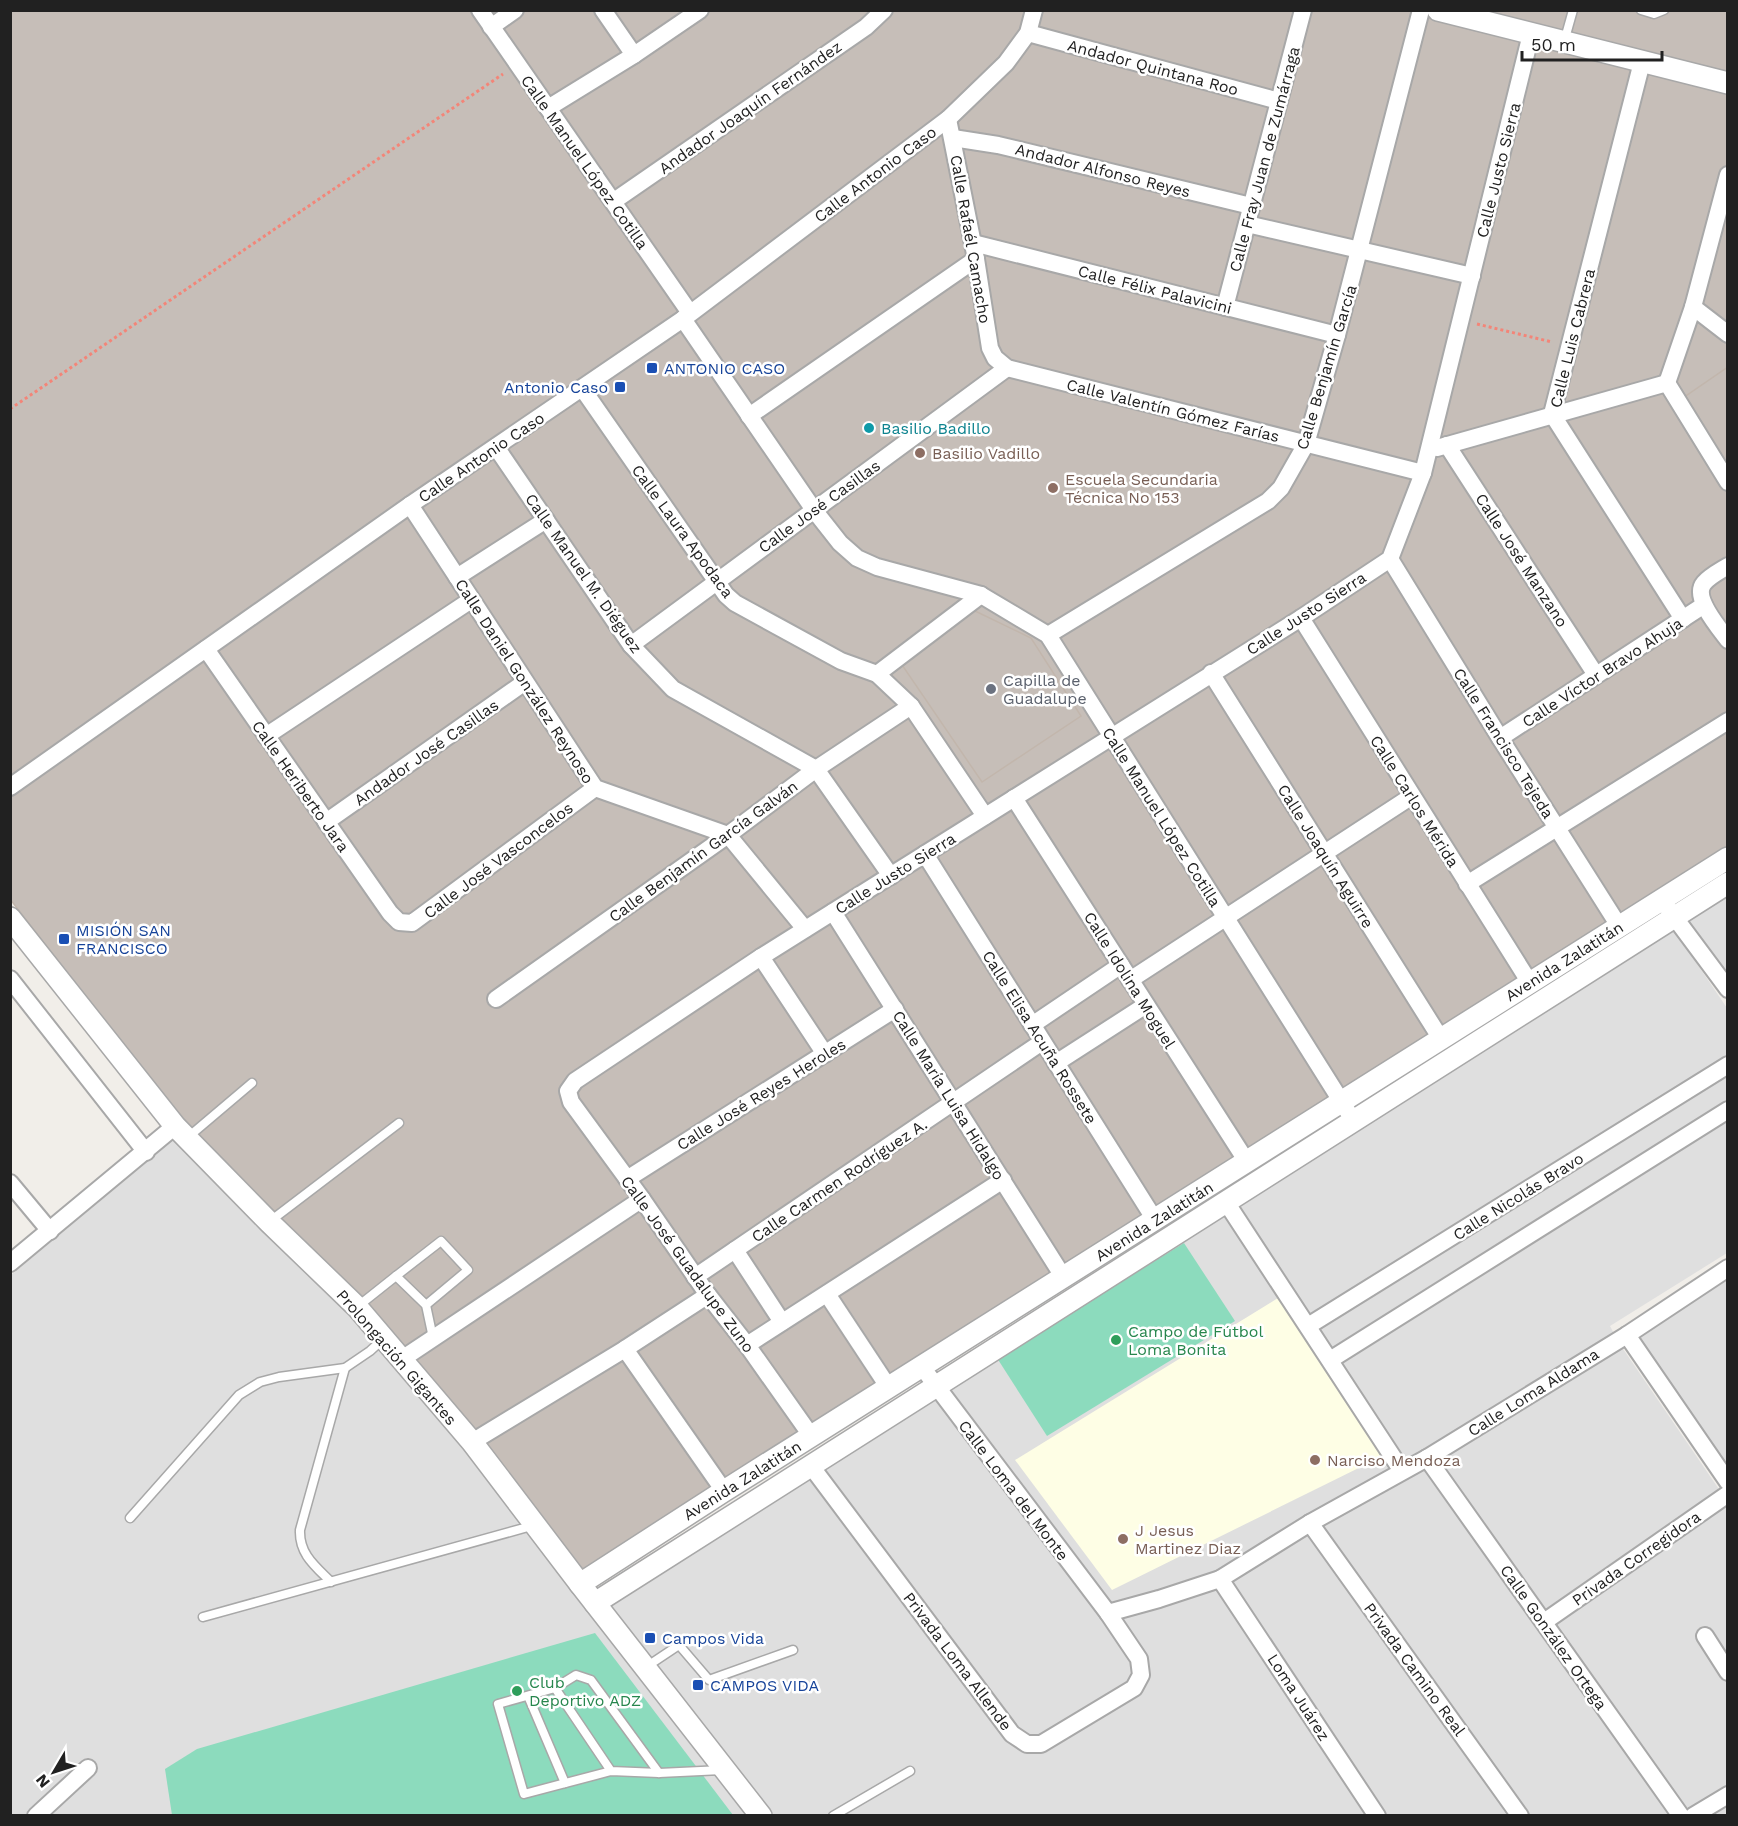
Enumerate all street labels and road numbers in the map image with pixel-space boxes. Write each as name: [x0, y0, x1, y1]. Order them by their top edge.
street label: Andador Quintana Roo: [1065, 36, 1240, 99]
street label: Andador Joaquín Fernández: [655, 37, 845, 178]
street label: Calle Fray Juan de Zumárraga: [1225, 44, 1304, 274]
street label: Calle Manuel López Cotilla: [517, 71, 652, 253]
street label: Calle Justo Sierra: [1472, 101, 1524, 240]
street label: Calle Antonio Caso: [811, 122, 940, 226]
street label: Andador Alfonso Reyes: [1013, 140, 1192, 201]
street label: Calle Rafaél Camacho: [946, 153, 995, 325]
street label: Calle Félix Palavicini: [1076, 261, 1234, 318]
street label: Calle Luis Cabrera: [1546, 267, 1599, 410]
street label: Calle Benjamín García: [1292, 282, 1361, 452]
street label: Calle Valentín Gómez Farías: [1065, 375, 1281, 446]
street label: Calle Antonio Caso: [415, 408, 548, 507]
street label: Calle José Casillas: [755, 456, 884, 557]
street label: Calle Laura Apodaca: [628, 461, 737, 602]
street label: Calle Manuel M. Diéguez: [521, 490, 646, 657]
street label: Calle José Manzano: [1471, 490, 1572, 631]
street label: Calle Justo Sierra: [1243, 568, 1370, 659]
street label: Calle Daniel González Reynoso: [451, 575, 598, 787]
street label: Calle Víctor Bravo Ahuja: [1519, 613, 1686, 731]
street label: Calle Francisco Tejeda: [1449, 665, 1558, 822]
street label: Andador José Casillas: [350, 695, 502, 810]
street label: Calle Heriberto Jara: [248, 717, 353, 856]
street label: Calle Manuel López Cotilla: [1098, 724, 1225, 911]
street label: Calle Carlos Mérida: [1366, 732, 1463, 871]
street label: Calle Benjamín García Galván: [605, 776, 801, 926]
street label: Calle Joaquín Aguirre: [1274, 781, 1378, 932]
street label: Calle José Vasconcelos: [420, 798, 577, 923]
street label: Calle Justo Sierra: [831, 829, 959, 918]
street label: Calle Idolina Moguel: [1080, 908, 1179, 1052]
street label: Avenida Zalatitán: [1502, 918, 1627, 1005]
street label: Calle Elisa Acuña Rossete: [978, 947, 1101, 1127]
street label: Calle María Luisa Hidalgo: [889, 1007, 1009, 1184]
street label: Calle José Reyes Heroles: [673, 1035, 849, 1154]
street label: Calle Carmen Rodríguez A.: [748, 1114, 931, 1246]
street label: Calle Nicolás Bravo: [1449, 1149, 1587, 1244]
street label: Calle José Guadalupe Zuno: [617, 1172, 758, 1356]
street label: Avenida Zalatitán: [1092, 1178, 1217, 1265]
street label: Prolongación Gigantes: [333, 1286, 461, 1429]
street label: Calle Loma Aldama: [1464, 1344, 1602, 1441]
street label: Calle Loma del Monte: [955, 1416, 1073, 1564]
street label: Avenida Zalatitán: [680, 1437, 805, 1524]
street label: Privada Corregidora: [1568, 1507, 1704, 1610]
street label: Calle González Ortega: [1496, 1561, 1611, 1714]
street label: Privada Loma Allende: [899, 1588, 1016, 1734]
street label: Privada Camino Real: [1360, 1599, 1469, 1740]
street label: Loma Juárez: [1263, 1650, 1334, 1744]

